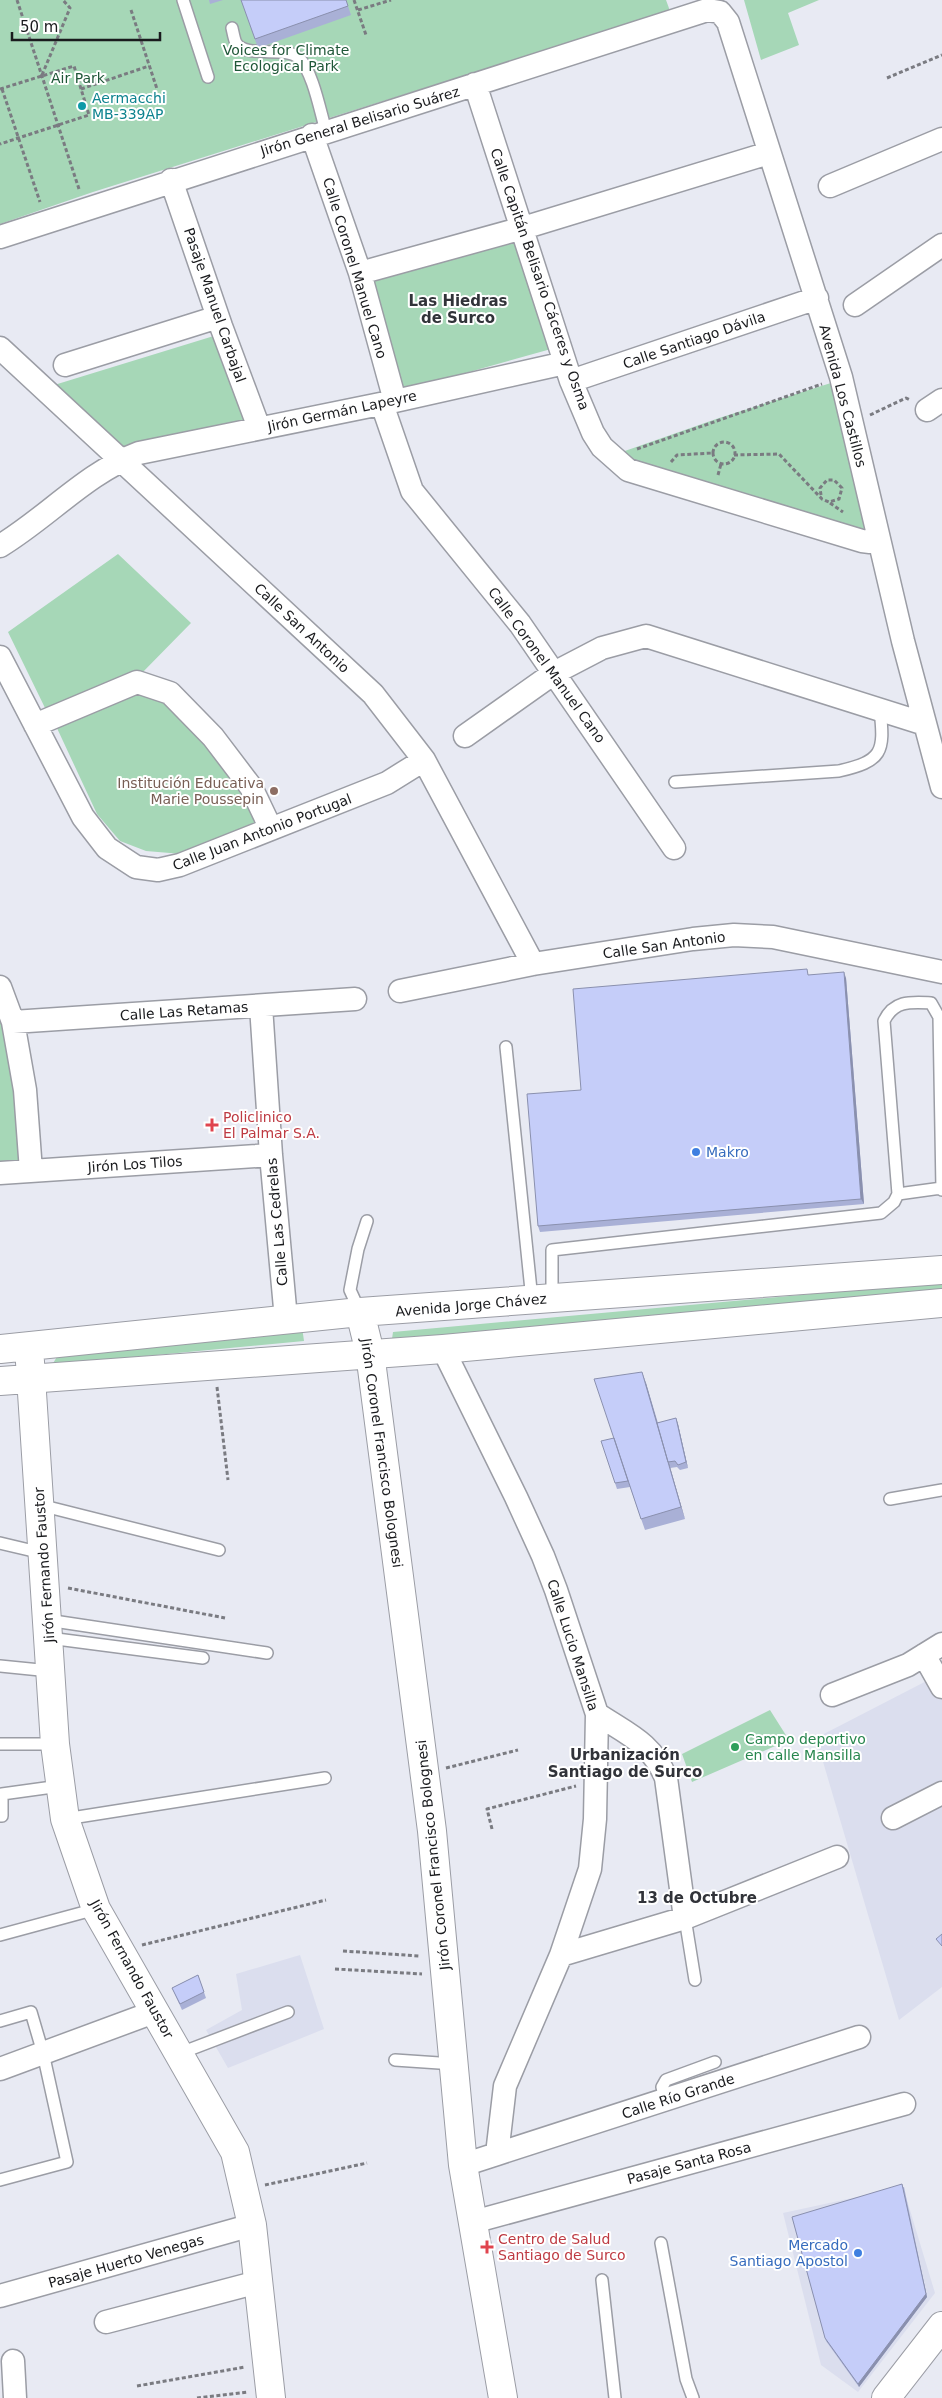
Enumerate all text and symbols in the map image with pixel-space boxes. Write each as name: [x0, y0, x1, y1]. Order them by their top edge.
scale bar: [12, 10, 160, 42]
text: 50 m: [20, 18, 58, 36]
park label: Voices for Climate Ecological Park: [223, 42, 349, 74]
park label: Air Park: [51, 70, 106, 86]
street label: Jirón General Belisario Suárez: [258, 83, 461, 159]
place label: Aermacchi MB-339AP: [92, 90, 166, 122]
marker: Aermacchi MB-339AP: [76, 100, 88, 112]
street label: Calle Capitán Belisario Cáceres y Osma: [488, 146, 592, 412]
street label: Calle Coronel Manuel Cano: [320, 176, 390, 360]
street label: Pasaje Manuel Carbajal: [181, 226, 249, 384]
district label: Las Hiedras de Surco: [409, 292, 508, 327]
street label: Calle Santiago Dávila: [621, 308, 767, 372]
street label: Avenida Los Castillos: [816, 323, 870, 469]
street label: Jirón Germán Lapeyre: [265, 387, 418, 435]
street label: Calle San Antonio: [251, 580, 353, 676]
street label: Calle Coronel Manuel Cano: [485, 584, 609, 746]
place label: Institución Educativa Marie Poussepin: [117, 775, 264, 807]
marker: Institución Educativa Marie Poussepin: [268, 785, 280, 797]
street label: Calle Juan Antonio Portugal: [170, 790, 354, 874]
street label: Calle San Antonio: [602, 928, 726, 962]
street label: Calle Las Retamas: [119, 999, 249, 1023]
place label: Policlinico El Palmar S.A.: [223, 1109, 320, 1141]
marker: Policlinico El Palmar S.A.: [205, 1118, 219, 1132]
place label: Makro: [706, 1144, 749, 1160]
marker: Makro: [690, 1146, 702, 1158]
street label: Jirón Los Tilos: [86, 1153, 183, 1175]
street label: Calle Las Cedrelas: [263, 1157, 291, 1287]
street label: Avenida Jorge Chávez: [395, 1290, 547, 1320]
street label: Jirón Coronel Francisco Bolognesi: [358, 1336, 406, 1569]
street label: Jirón Fernando Faustor: [31, 1486, 58, 1645]
street label: Calle Lucio Mansilla: [544, 1577, 602, 1713]
place label: Campo deportivo en calle Mansilla: [745, 1731, 866, 1763]
street label: Jirón Coronel Francisco Bolognesi: [413, 1739, 453, 1972]
marker: Campo deportivo en calle Mansilla: [729, 1741, 741, 1753]
district label: Urbanización Santiago de Surco: [548, 1746, 702, 1781]
district label: 13 de Octubre: [637, 1889, 757, 1907]
street label: Jirón Fernando Faustor: [87, 1896, 177, 2041]
street label: Calle Río Grande: [620, 2070, 736, 2122]
street label: Pasaje Santa Rosa: [625, 2139, 753, 2187]
street label: Pasaje Huerto Venegas: [46, 2231, 206, 2291]
place label: Centro de Salud Santiago de Surco: [498, 2231, 626, 2263]
place label: Mercado Santiago Apostol: [730, 2237, 848, 2269]
marker: Centro de Salud Santiago de Surco: [480, 2240, 494, 2254]
marker: Mercado Santiago Apostol: [852, 2247, 864, 2259]

